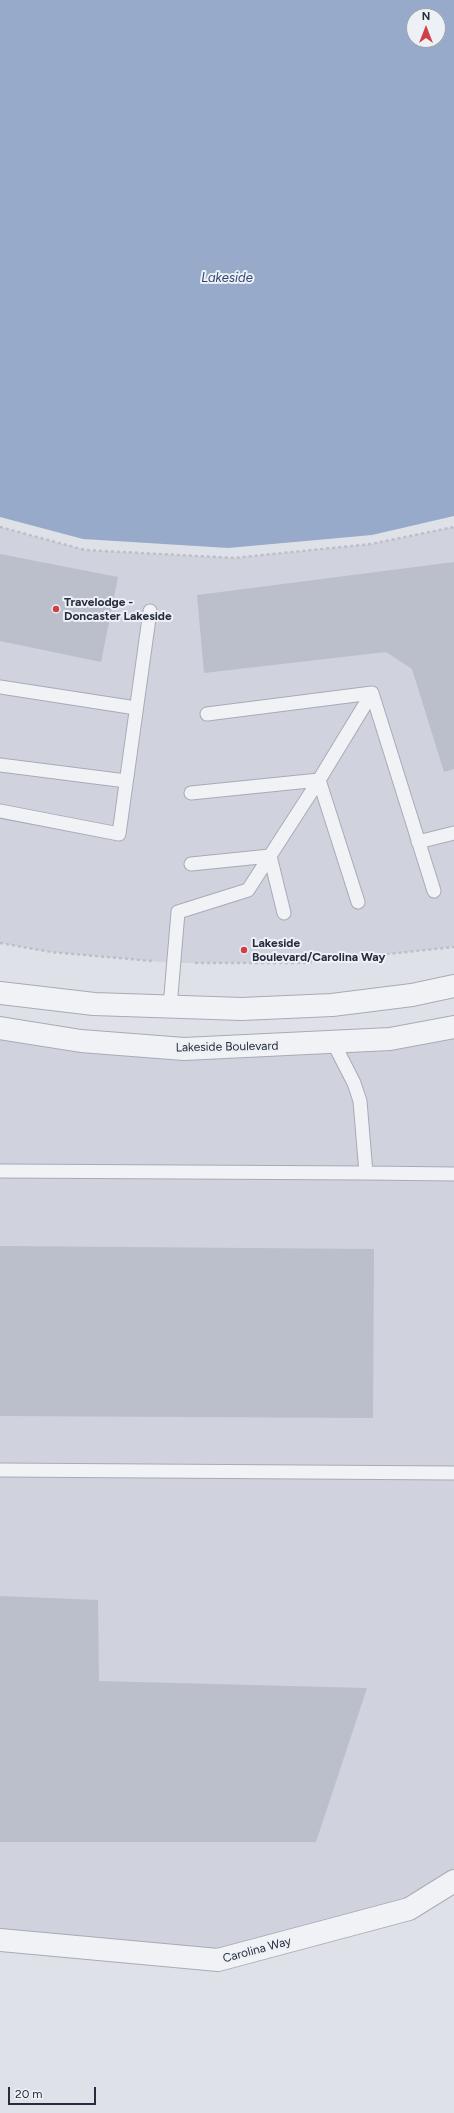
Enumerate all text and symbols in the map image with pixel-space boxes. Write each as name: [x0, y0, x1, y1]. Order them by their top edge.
north arrow: [406, 8, 446, 48]
text: N: [422, 10, 430, 23]
water label: Lakeside: [201, 270, 253, 286]
place label: Travelodge - Doncaster Lakeside: [64, 595, 172, 623]
marker: Travelodge - Doncaster Lakeside: [51, 604, 61, 614]
place label: Lakeside Boulevard/Carolina Way: [252, 936, 385, 964]
marker: Lakeside Boulevard/Carolina Way: [239, 945, 249, 955]
street label: Lakeside Boulevard: [175, 1039, 279, 1055]
street label: Carolina Way: [221, 1934, 293, 1966]
scale bar: [10, 2079, 98, 2105]
text: 20 m: [15, 2087, 43, 2101]

